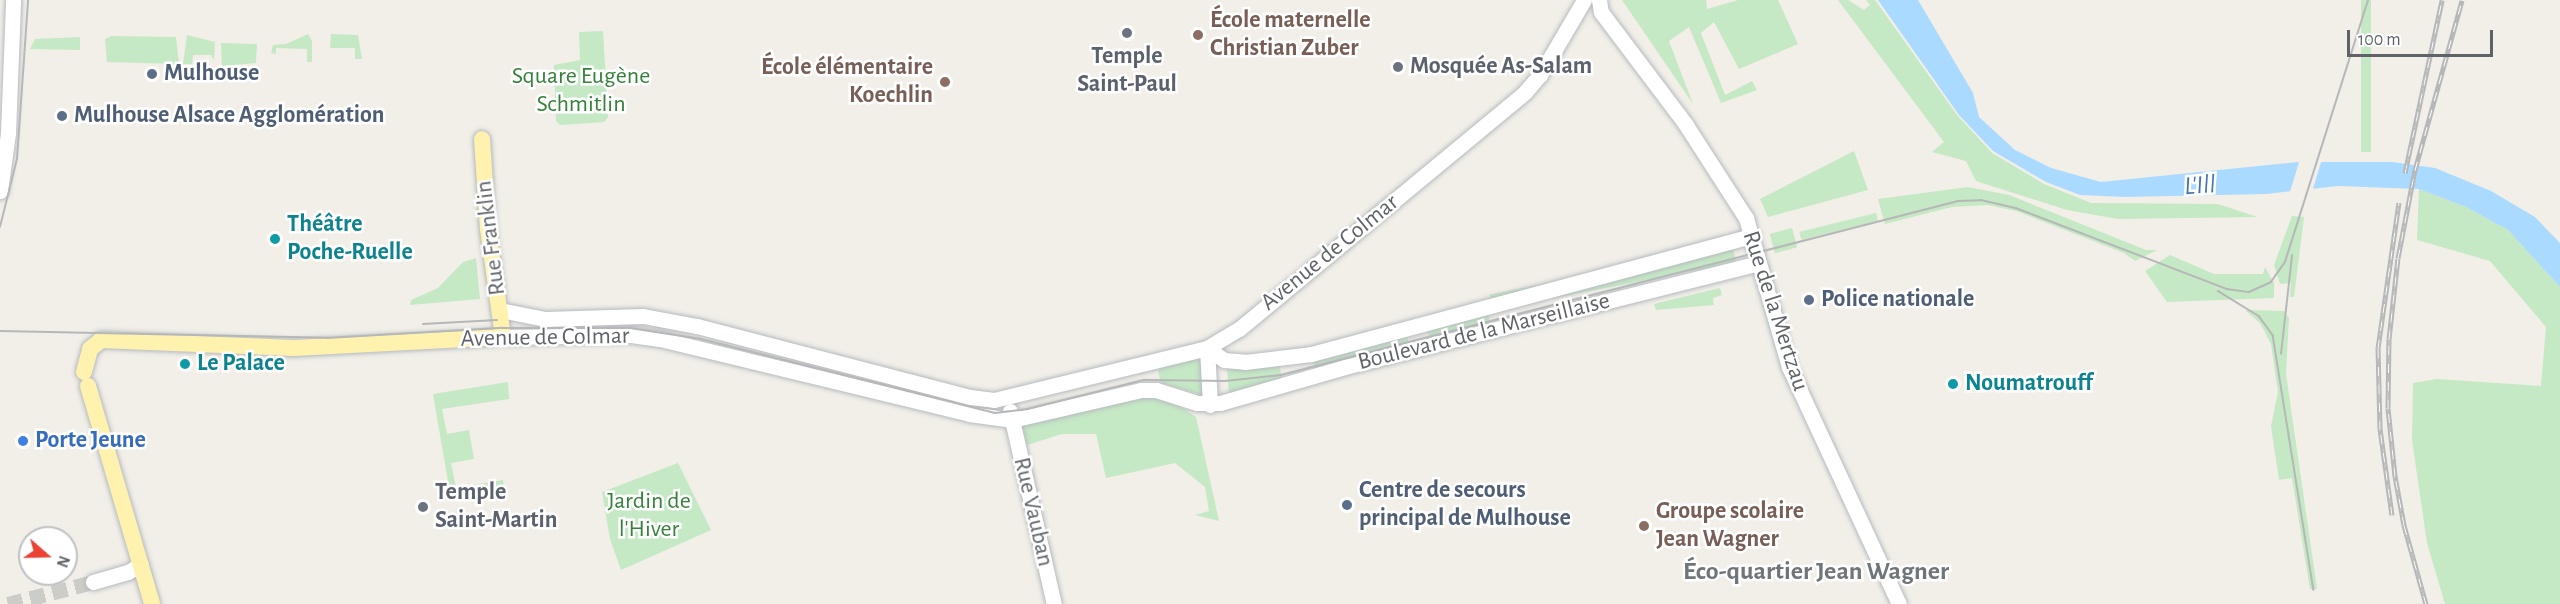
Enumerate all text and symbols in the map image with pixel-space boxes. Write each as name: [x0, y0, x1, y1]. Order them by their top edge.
place label: École maternelle Christian Zuber: [1210, 7, 1371, 63]
scale bar: [2350, 18, 2496, 56]
marker: Temple Saint-Paul: [1120, 26, 1134, 40]
marker: École maternelle Christian Zuber: [1191, 28, 1205, 42]
text: 100 m: [2358, 31, 2401, 49]
place label: Temple Saint-Paul: [1077, 43, 1177, 99]
place label: Mosquée As-Salam: [1410, 53, 1592, 81]
place label: École élémentaire Koechlin: [761, 54, 933, 110]
place label: Mulhouse: [164, 60, 259, 88]
marker: Mosquée As-Salam: [1391, 60, 1405, 74]
park label: Square Eugène Schmitlin: [512, 63, 650, 119]
marker: Mulhouse: [145, 67, 159, 81]
marker: École élémentaire Koechlin: [938, 75, 952, 89]
place label: Mulhouse Alsace Agglomération: [74, 102, 384, 130]
marker: Mulhouse Alsace Agglomération: [55, 109, 69, 123]
water label: L'Ill: [2183, 169, 2217, 203]
street label: Rue Franklin: [470, 179, 512, 297]
street label: Avenue de Colmar: [1255, 189, 1405, 317]
place label: Théâtre Poche-Ruelle: [287, 211, 413, 267]
street label: Rue de la Mertzau: [1736, 227, 1814, 395]
marker: Théâtre Poche-Ruelle: [268, 232, 282, 246]
place label: Police nationale: [1821, 286, 1974, 314]
street label: Boulevard de la Marseillaise: [1355, 287, 1613, 377]
marker: Police nationale: [1802, 293, 1816, 307]
street label: Avenue de Colmar: [460, 322, 630, 354]
place label: Le Palace: [197, 350, 285, 378]
marker: Le Palace: [178, 357, 192, 371]
place label: Noumatrouff: [1965, 370, 2093, 398]
marker: Noumatrouff: [1946, 377, 1960, 391]
place label: Porte Jeune: [35, 427, 146, 455]
marker: Porte Jeune: [16, 434, 30, 448]
street label: Rue Vauban: [1006, 455, 1060, 569]
place label: Centre de secours principal de Mulhouse: [1359, 477, 1571, 533]
place label: Temple Saint-Martin: [435, 479, 557, 535]
park label: Jardin de l'Hiver: [607, 488, 691, 544]
marker: Centre de secours principal de Mulhouse: [1340, 498, 1354, 512]
place label: Groupe scolaire Jean Wagner: [1656, 498, 1804, 554]
marker: Temple Saint-Martin: [416, 500, 430, 514]
marker: Groupe scolaire Jean Wagner: [1637, 519, 1651, 533]
north arrow: [18, 526, 78, 586]
text: N: [54, 554, 72, 569]
district label: Éco-quartier Jean Wagner: [1683, 556, 1949, 588]

